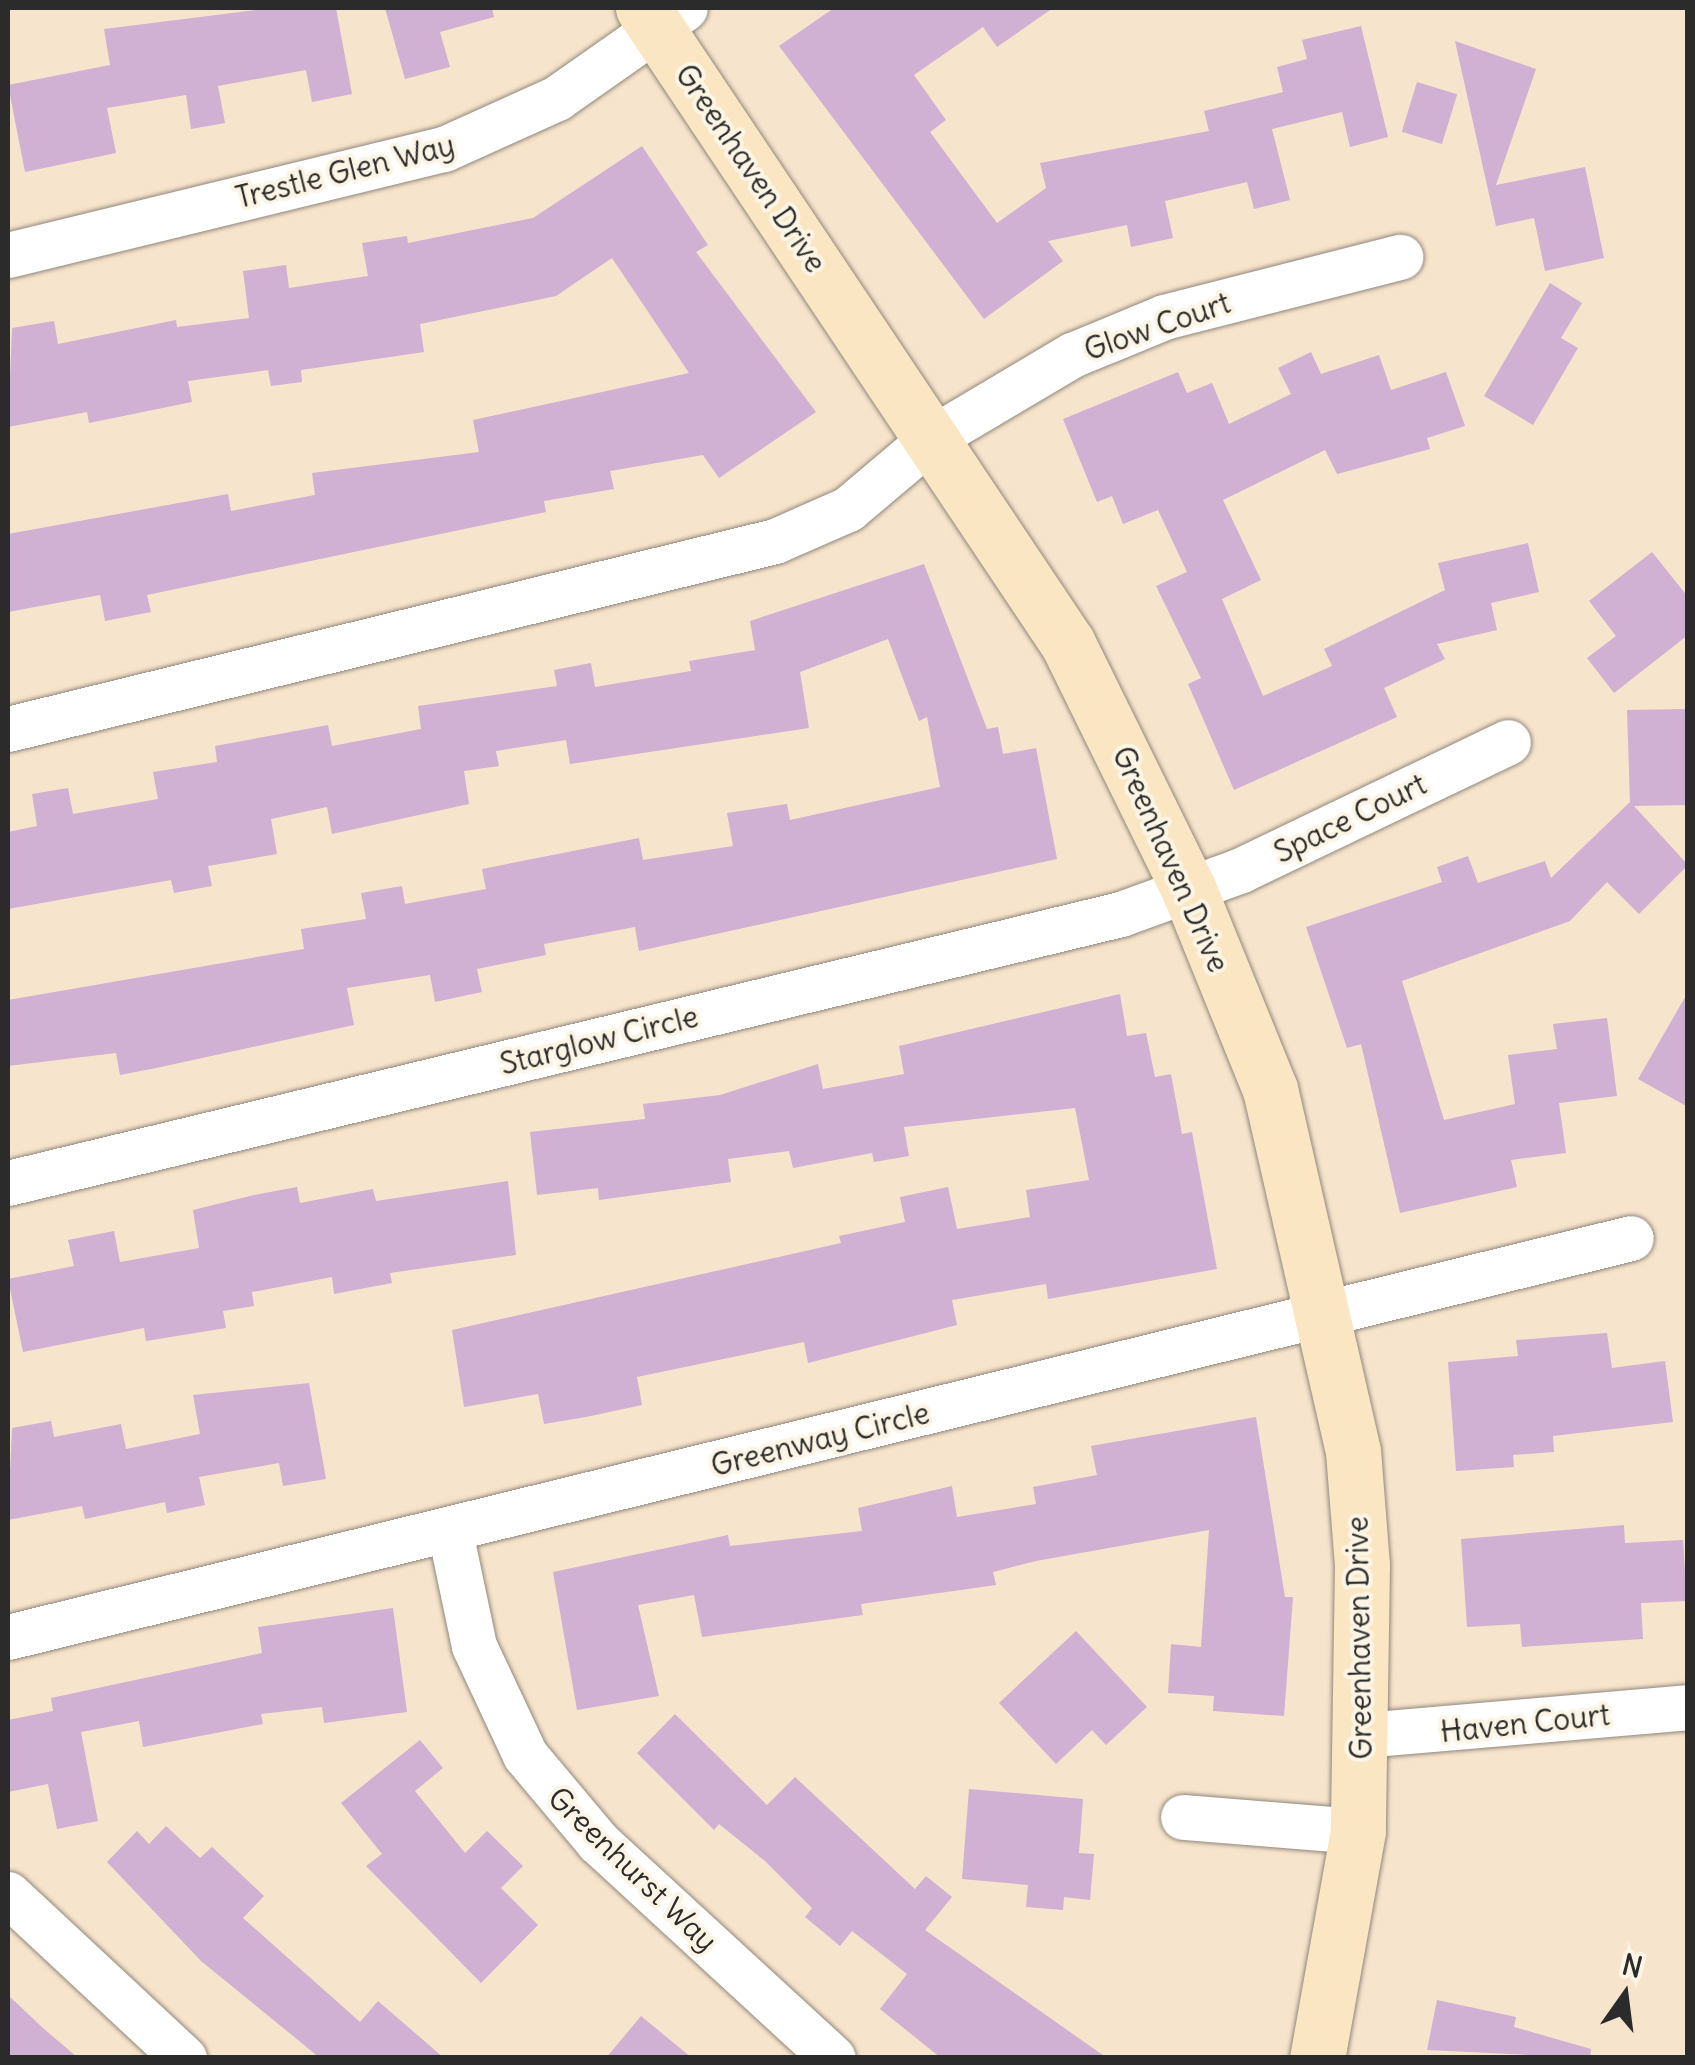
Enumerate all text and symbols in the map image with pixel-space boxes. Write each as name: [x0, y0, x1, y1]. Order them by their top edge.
street label: Greenhaven Drive: [668, 57, 834, 279]
street label: Trestle Glen Way: [232, 126, 458, 216]
street label: Glow Court: [1079, 284, 1235, 368]
street label: Greenhaven Drive: [1105, 741, 1237, 977]
street label: Space Court: [1268, 766, 1432, 870]
street label: Starglow Circle: [496, 998, 702, 1082]
street label: Greenway Circle: [707, 1394, 933, 1484]
street label: Greenhaven Drive: [1339, 1516, 1379, 1760]
street label: Haven Court: [1439, 1696, 1611, 1750]
street label: Greenhurst Way: [541, 1779, 725, 1959]
north arrow: [1575, 1945, 1675, 2045]
text: N: [1619, 1946, 1646, 1986]

